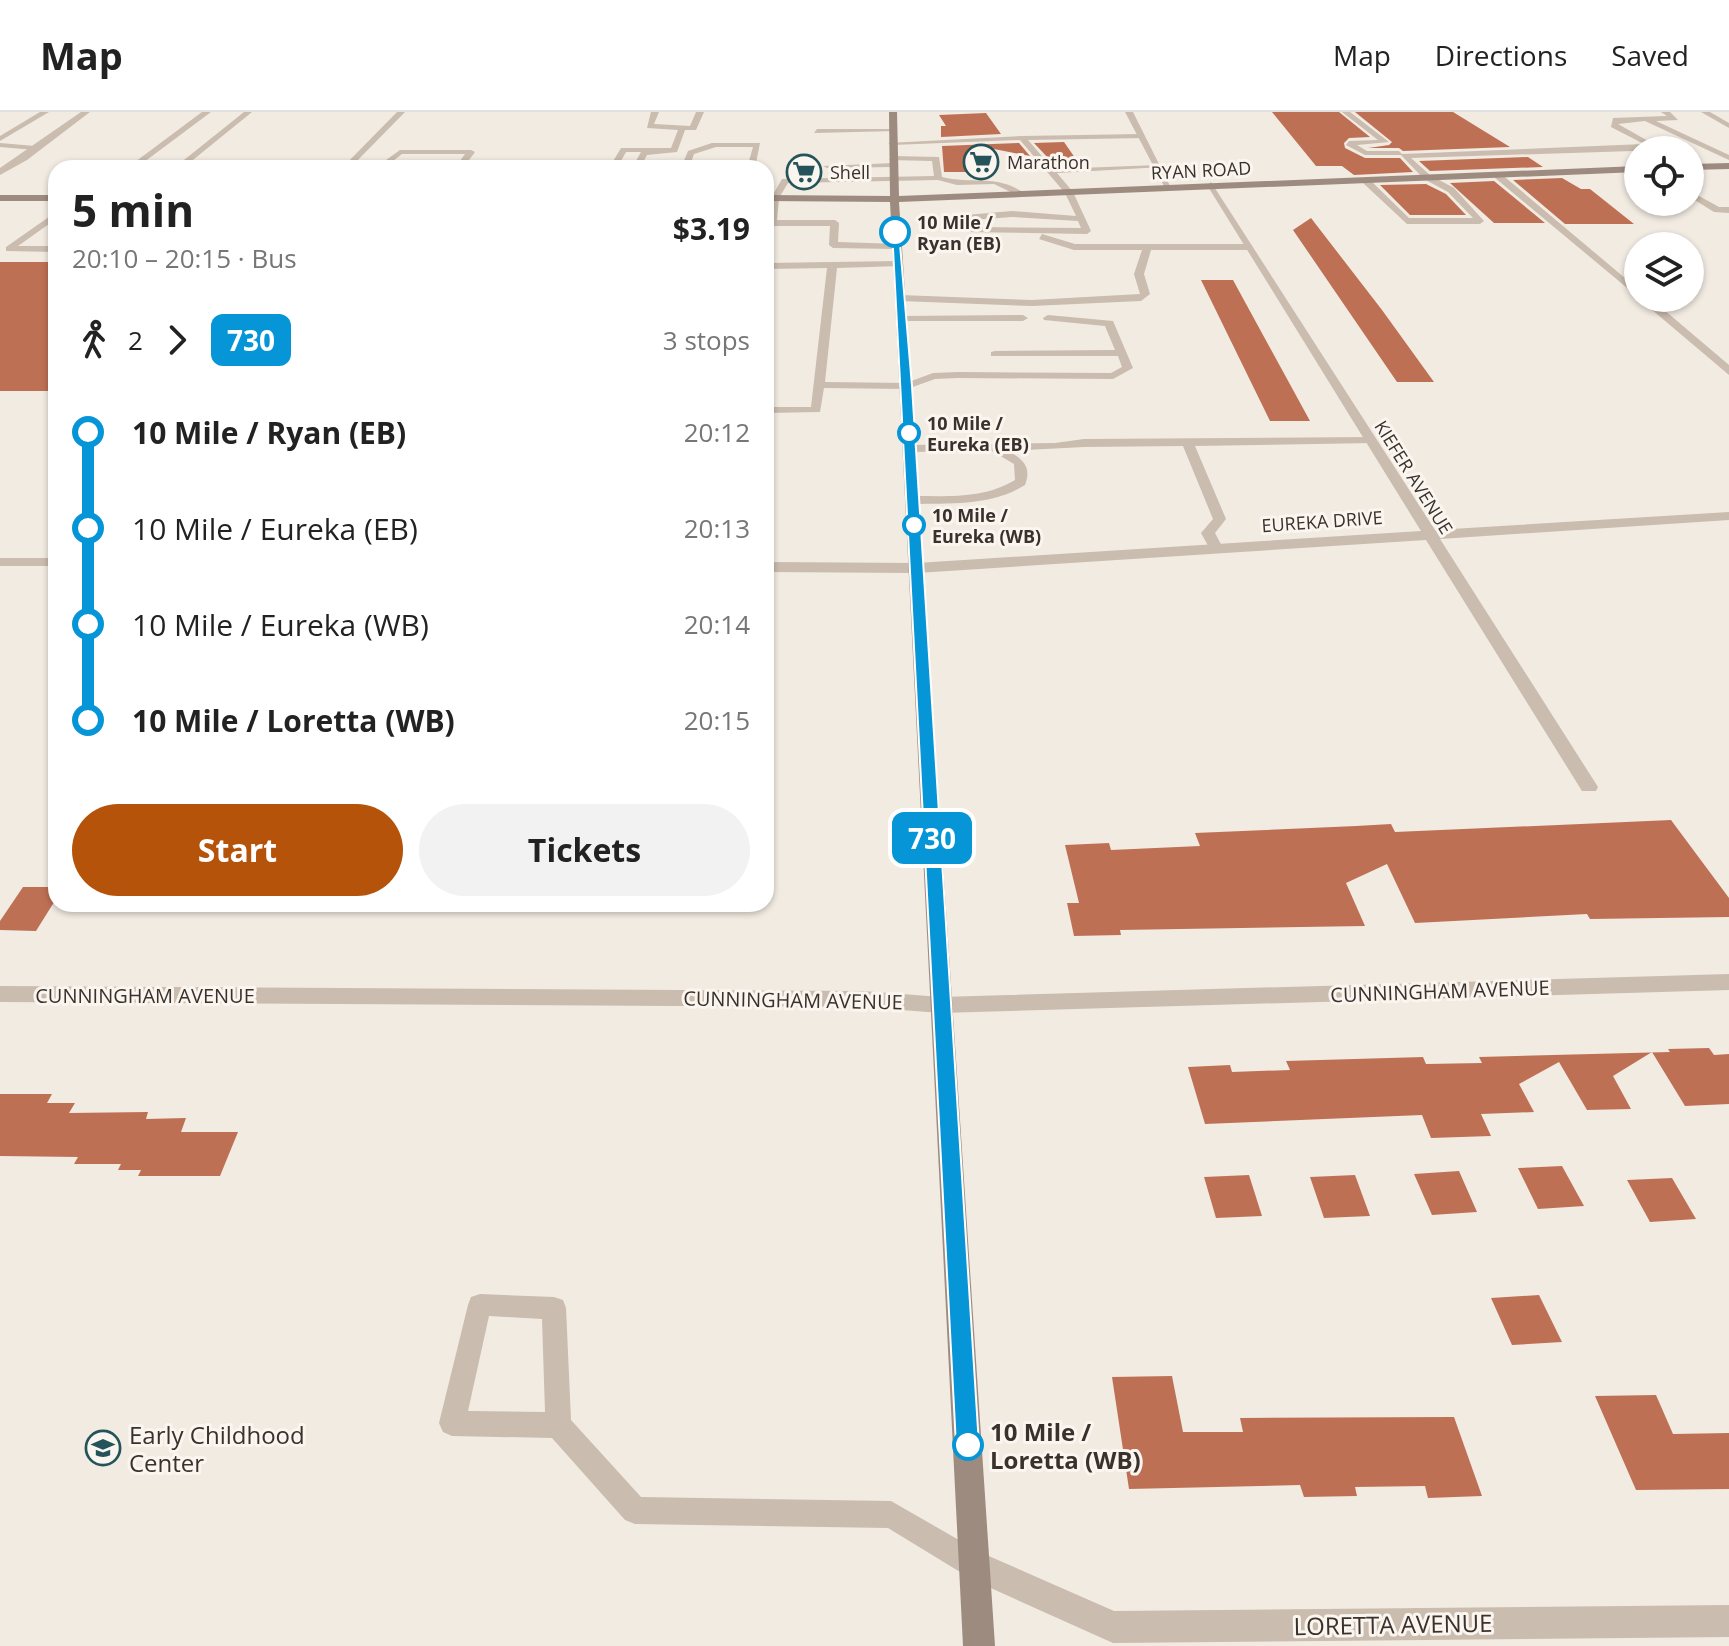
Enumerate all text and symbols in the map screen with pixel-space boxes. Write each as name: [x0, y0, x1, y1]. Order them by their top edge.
text: Map: [40, 29, 123, 81]
text: Map: [1333, 36, 1391, 74]
text: Directions: [1435, 36, 1567, 74]
text: Saved: [1611, 36, 1689, 74]
map controls: [1624, 136, 1704, 312]
button: locate: [1624, 136, 1704, 216]
supermarket icon: Marathon: [962, 143, 1000, 181]
place label: Marathon: [1007, 150, 1090, 174]
supermarket icon: Shell: [785, 153, 823, 191]
street label: RYAN ROAD: [1150, 155, 1252, 185]
place label: Shell: [830, 160, 870, 184]
text: 5 min: [72, 180, 194, 240]
text: $3.19: [673, 208, 750, 249]
place label: 10 Mile / Ryan (EB): [917, 210, 1001, 255]
marker: 10 Mile / Ryan (EB): [880, 217, 910, 247]
button: layers: [1624, 232, 1704, 312]
text: 20:10 – 20:15 · Bus: [72, 240, 297, 276]
icon: walk: [72, 318, 116, 362]
icon: forward: [155, 318, 199, 362]
text: 730: [227, 321, 275, 359]
text: 2: [128, 322, 143, 358]
text: 3 stops: [663, 322, 750, 358]
place label: 10 Mile / Eureka (EB): [927, 411, 1029, 456]
text: 10 Mile / Ryan (EB): [132, 412, 406, 453]
text: 20:12: [684, 414, 750, 450]
street label: KIEFER AVENUE: [1369, 416, 1459, 538]
marker: 10 Mile / Eureka (EB): [898, 422, 920, 444]
place label: 10 Mile / Eureka (WB): [932, 503, 1041, 548]
street label: EUREKA DRIVE: [1261, 505, 1383, 537]
text: 10 Mile / Eureka (EB): [132, 508, 418, 549]
text: 20:13: [684, 510, 750, 546]
marker: 10 Mile / Eureka (WB): [903, 514, 925, 536]
text: 10 Mile / Eureka (WB): [132, 604, 429, 645]
text: 20:14: [684, 606, 750, 642]
text: 10 Mile / Loretta (WB): [132, 700, 455, 741]
text: 20:15: [684, 702, 750, 738]
button: Start: [72, 804, 403, 896]
button: Tickets: [419, 804, 750, 896]
line badge: 730: [886, 812, 978, 864]
text: 730: [908, 819, 956, 857]
street label: CUNNINGHAM AVENUE: [1330, 974, 1550, 1008]
street label: CUNNINGHAM AVENUE: [35, 982, 255, 1009]
street label: CUNNINGHAM AVENUE: [683, 985, 903, 1015]
place label: 10 Mile / Loretta (WB): [990, 1415, 1141, 1476]
place label: Early Childhood Center: [129, 1418, 305, 1479]
school or university icon: Early Childhood Center: [84, 1429, 122, 1467]
marker: 10 Mile / Loretta (WB): [953, 1430, 983, 1460]
street label: LORETTA AVENUE: [1293, 1606, 1493, 1642]

